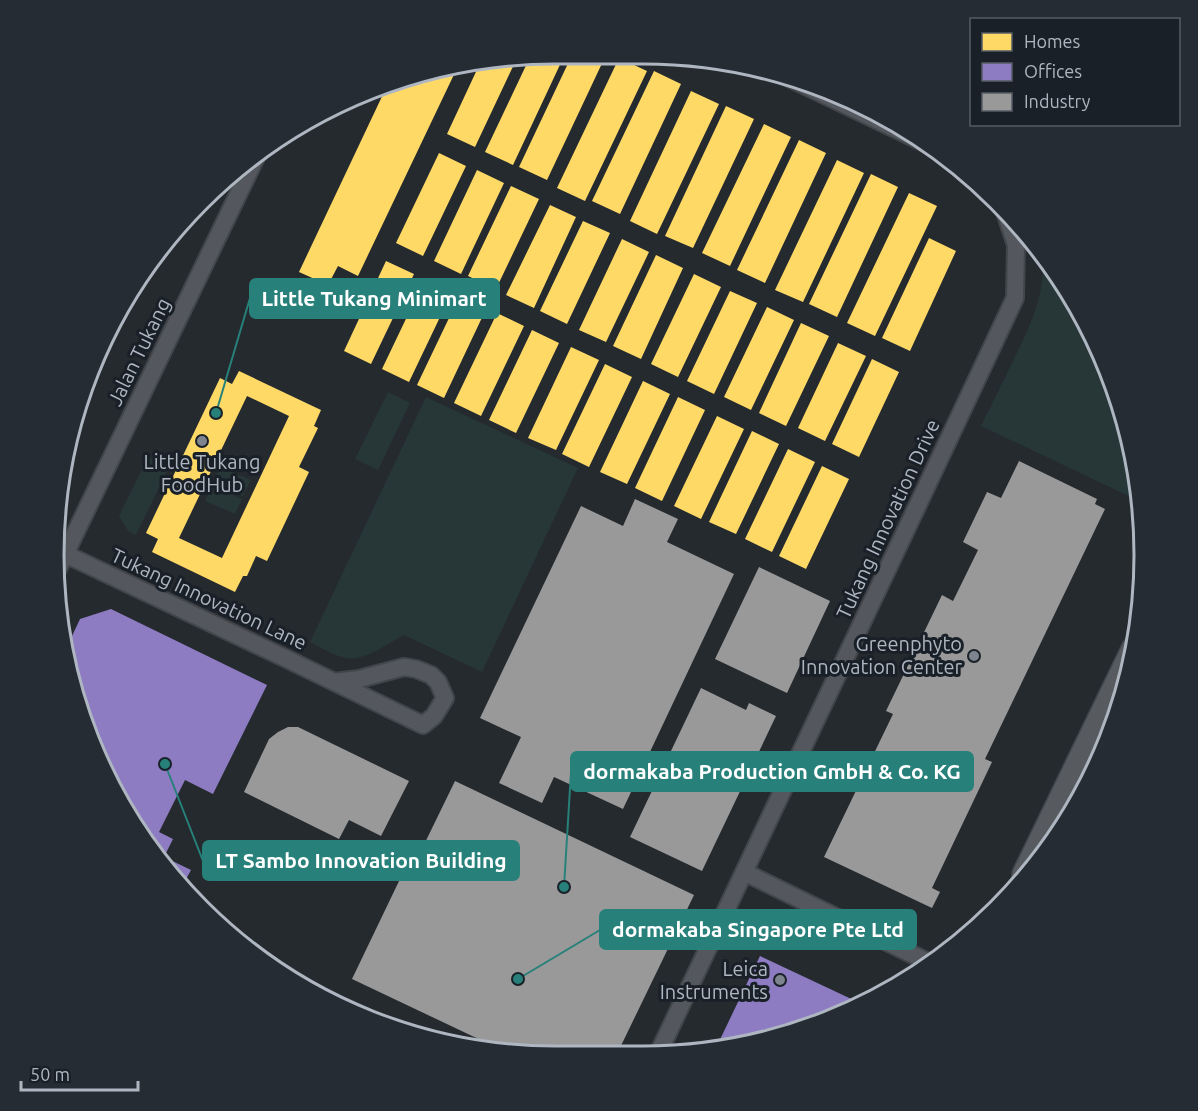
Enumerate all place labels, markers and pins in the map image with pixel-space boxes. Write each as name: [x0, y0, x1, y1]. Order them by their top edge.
callout: Little Tukang Minimart: [250, 279, 499, 318]
marker: Little Tukang FoodHub: [195, 434, 209, 448]
place label: Little Tukang FoodHub: [144, 450, 260, 496]
place label: Greenphyto Innovation Center: [801, 632, 962, 678]
marker: Greenphyto Innovation Center: [967, 649, 981, 663]
callout: dormakaba Production GmbH & Co. KG: [571, 752, 973, 791]
callout: LT Sambo Innovation Building: [203, 841, 519, 880]
callout: dormakaba Singapore Pte Ltd: [600, 910, 916, 949]
place label: Leica Instruments: [660, 957, 768, 1003]
marker: Leica Instruments: [773, 973, 787, 987]

